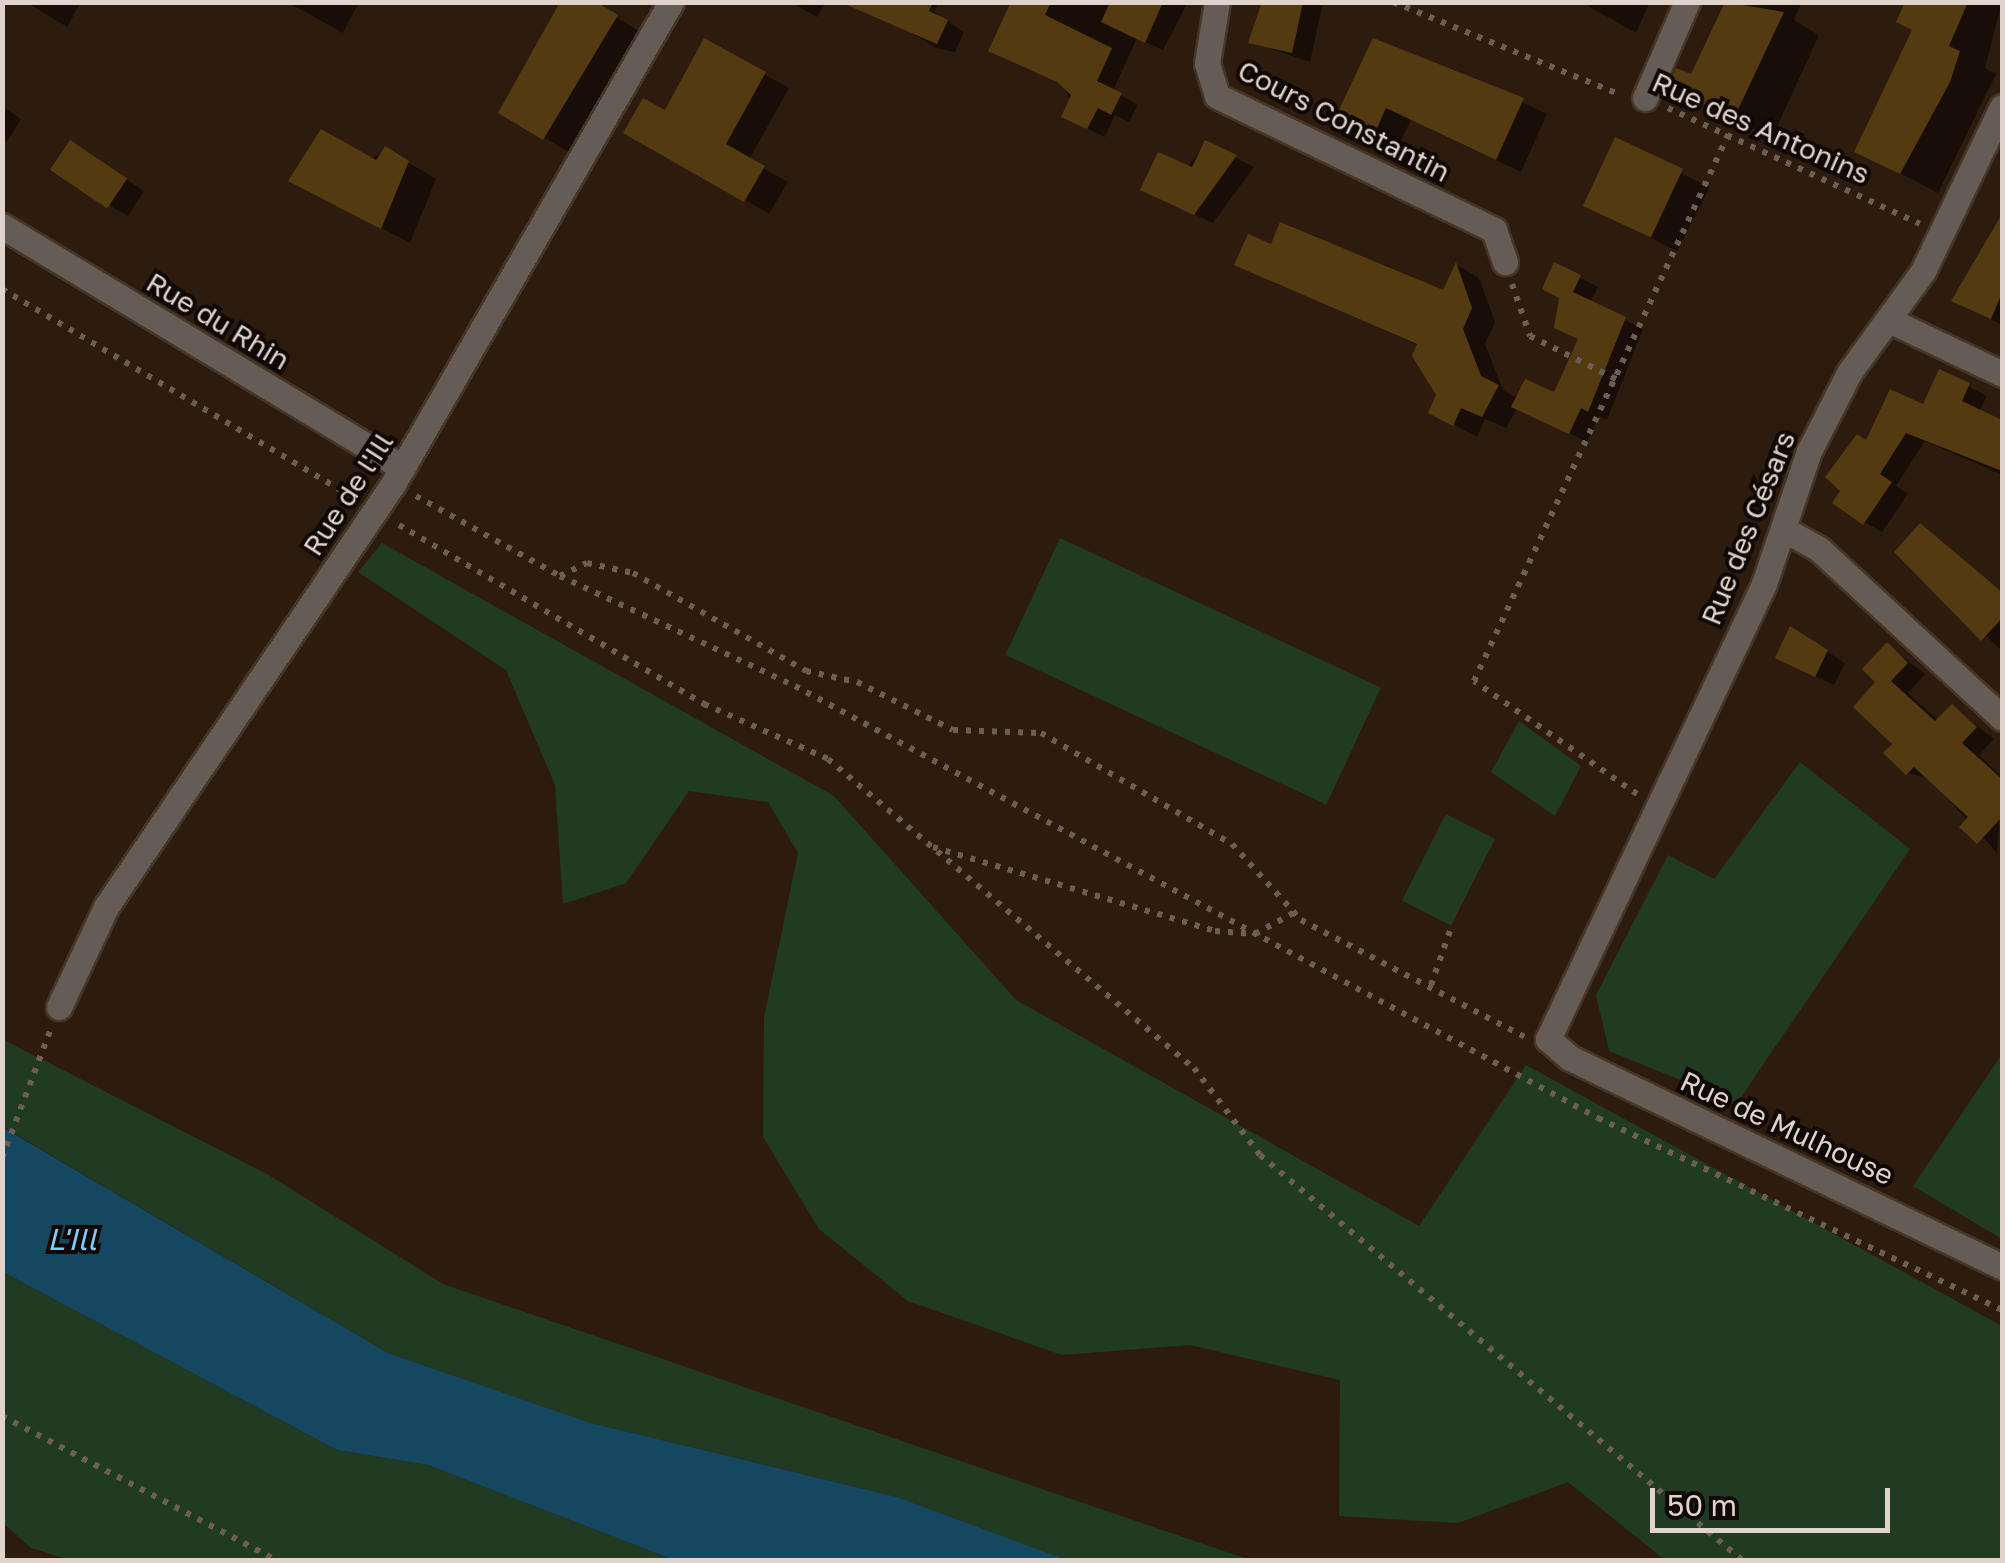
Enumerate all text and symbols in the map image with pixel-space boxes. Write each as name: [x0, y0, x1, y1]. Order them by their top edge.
street label: Cours Constantin: [1232, 53, 1456, 189]
street label: Rue des Antonins: [1647, 65, 1875, 191]
street label: Rue du Rhin: [140, 265, 296, 377]
street label: Rue de l'Ill: [296, 426, 400, 562]
street label: Rue des Césars: [1694, 426, 1802, 630]
street label: Rue de Mulhouse: [1675, 1064, 1899, 1192]
water label: L'Ill: [47, 1221, 97, 1257]
scale bar: [1655, 1468, 1895, 1530]
text: 50 m: [1667, 1487, 1737, 1523]

